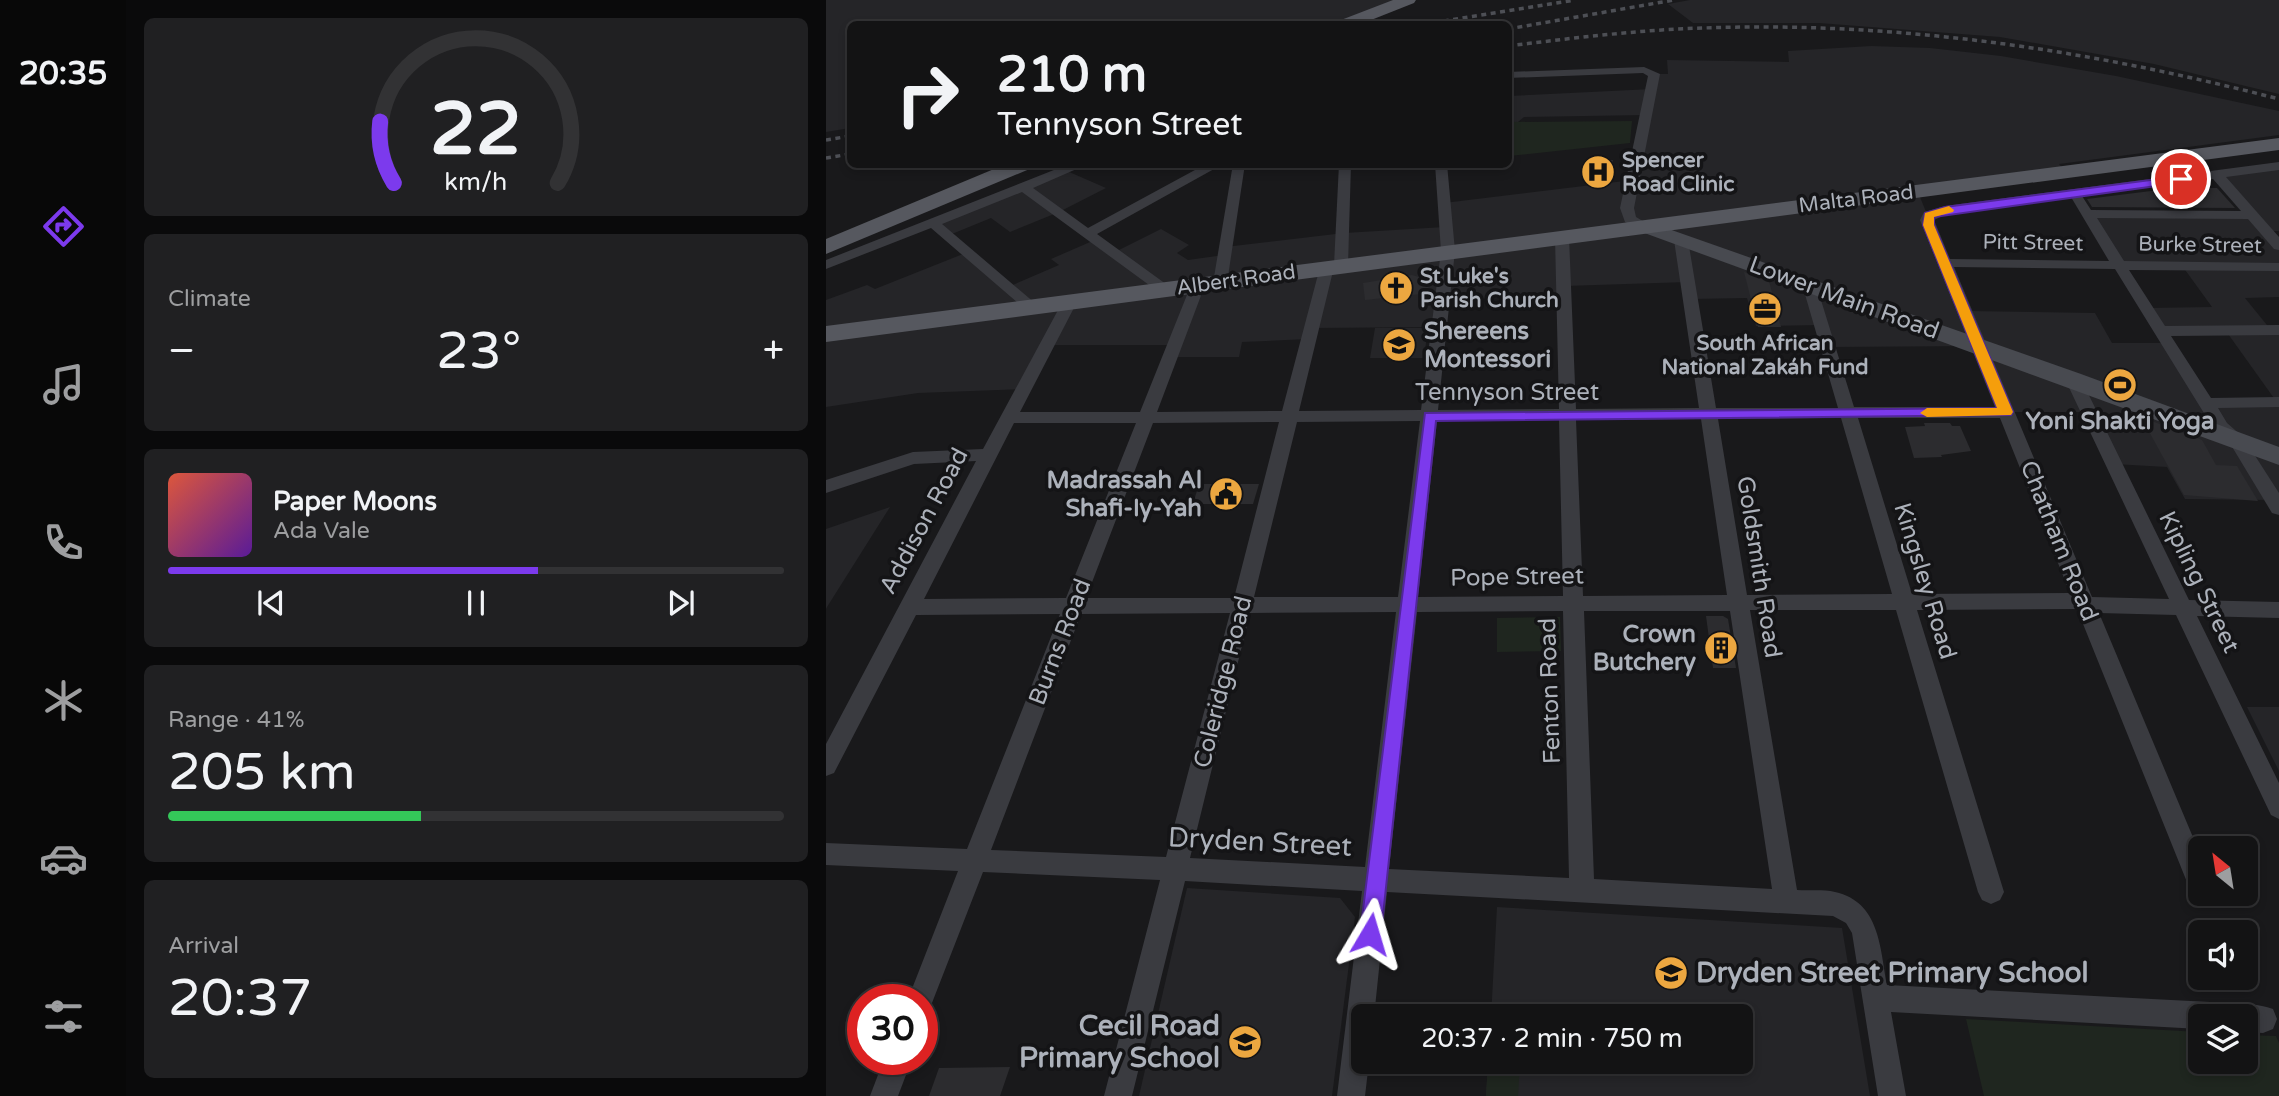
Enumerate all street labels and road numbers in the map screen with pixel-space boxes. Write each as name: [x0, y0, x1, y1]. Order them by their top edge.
street label: Malta Road: [1797, 180, 1915, 218]
street label: Pitt Street: [1982, 230, 2084, 256]
street label: Burke Street: [2138, 231, 2262, 259]
street label: Lower Main Road: [1745, 250, 1943, 346]
street label: Albert Road: [1175, 259, 1297, 301]
street label: Tennyson Street: [1415, 378, 1599, 407]
street label: Addison Road: [873, 443, 975, 599]
street label: Chatham Road: [2014, 457, 2104, 625]
street label: Goldsmith Road: [1730, 474, 1788, 660]
street label: Kingsley Road: [1887, 499, 1963, 663]
street label: Kipling Street: [2152, 507, 2246, 657]
street label: Pope Street: [1450, 561, 1584, 593]
street label: Burns Road: [1023, 575, 1097, 709]
street label: Coleridge Road: [1188, 593, 1258, 771]
street label: Fenton Road: [1533, 617, 1567, 765]
street label: Dryden Street: [1167, 820, 1353, 864]

